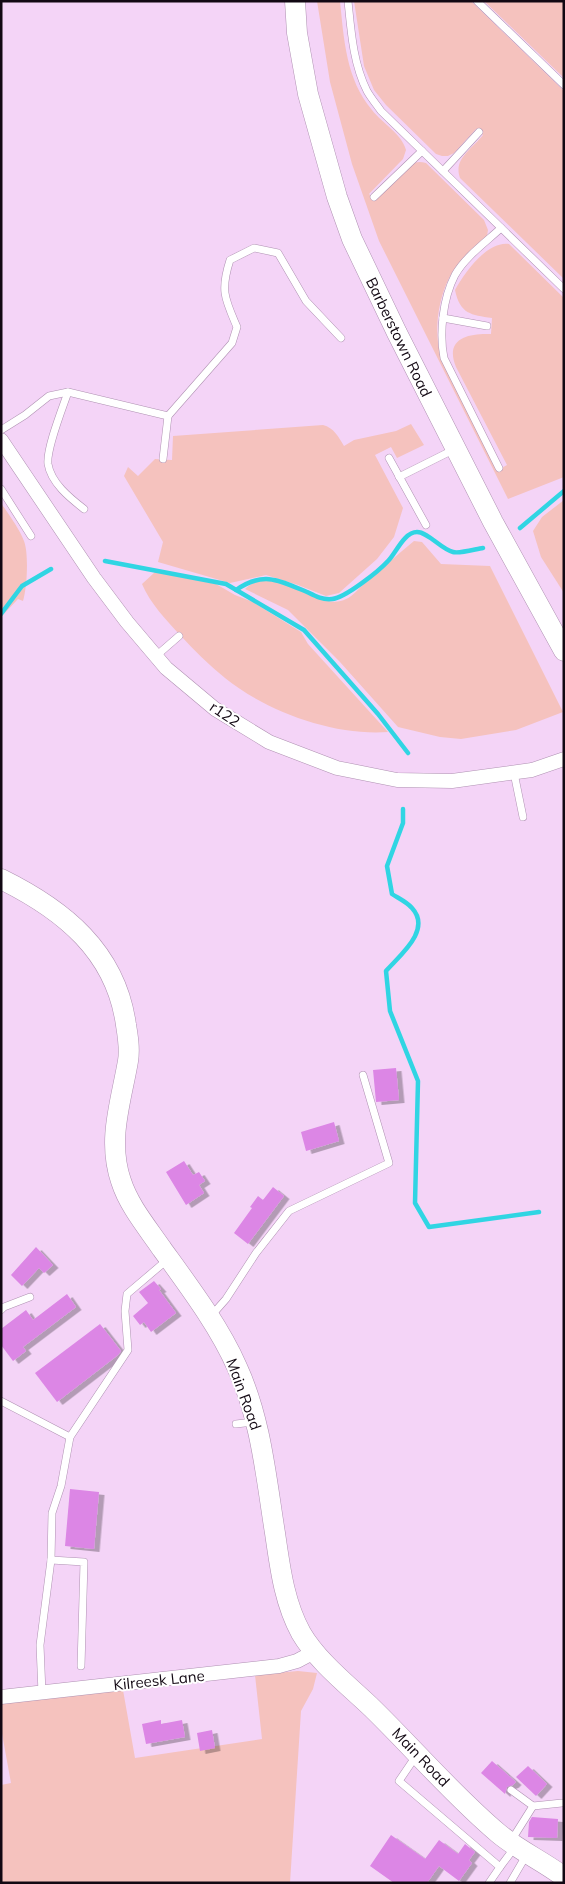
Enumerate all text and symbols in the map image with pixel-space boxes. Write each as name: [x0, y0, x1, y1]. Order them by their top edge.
street label: Barberstown Road: [362, 274, 436, 400]
street label: r122: [206, 697, 244, 731]
street label: Main Road: [222, 1356, 266, 1432]
street label: Kilreesk Lane: [112, 1666, 206, 1694]
street label: Main Road: [388, 1723, 454, 1791]

